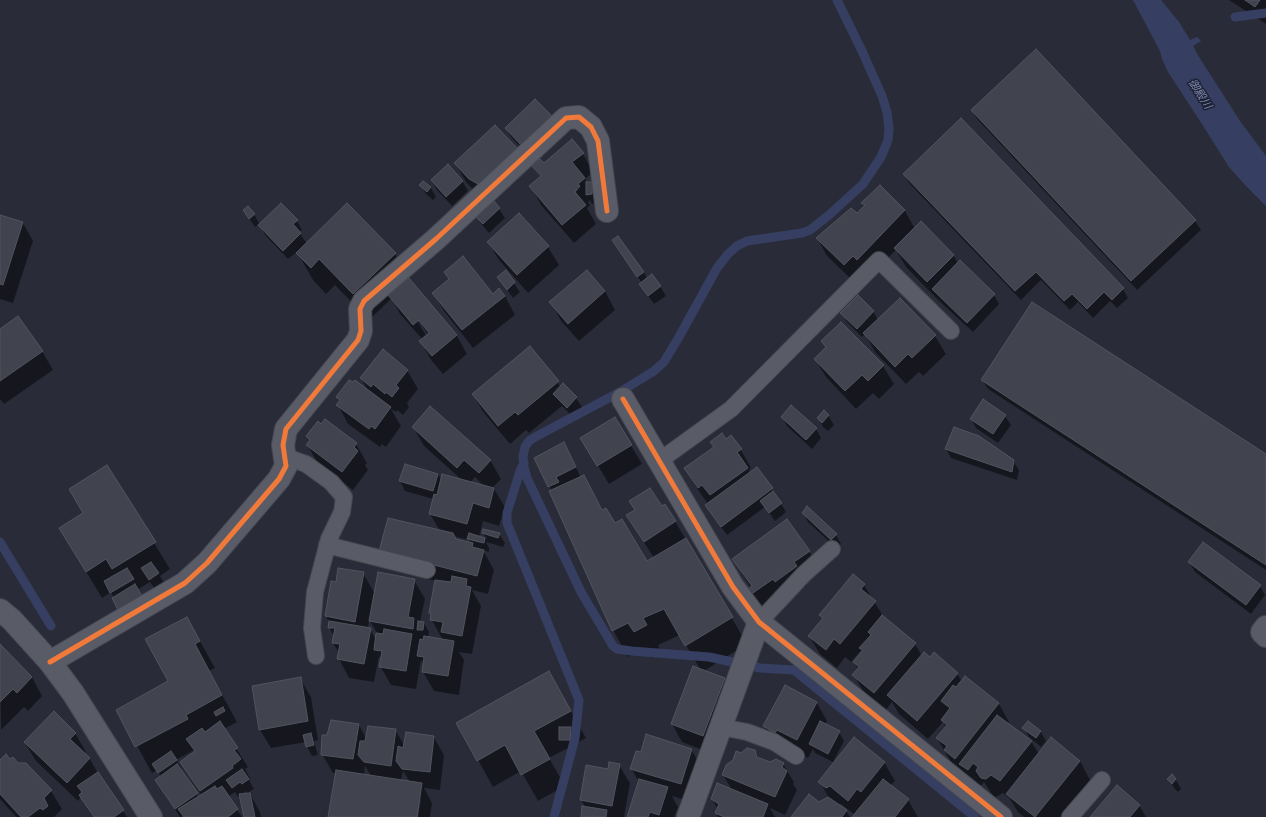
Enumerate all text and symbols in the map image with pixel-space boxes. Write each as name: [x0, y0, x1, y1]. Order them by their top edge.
water label: 御殿川: [1185, 77, 1215, 111]

